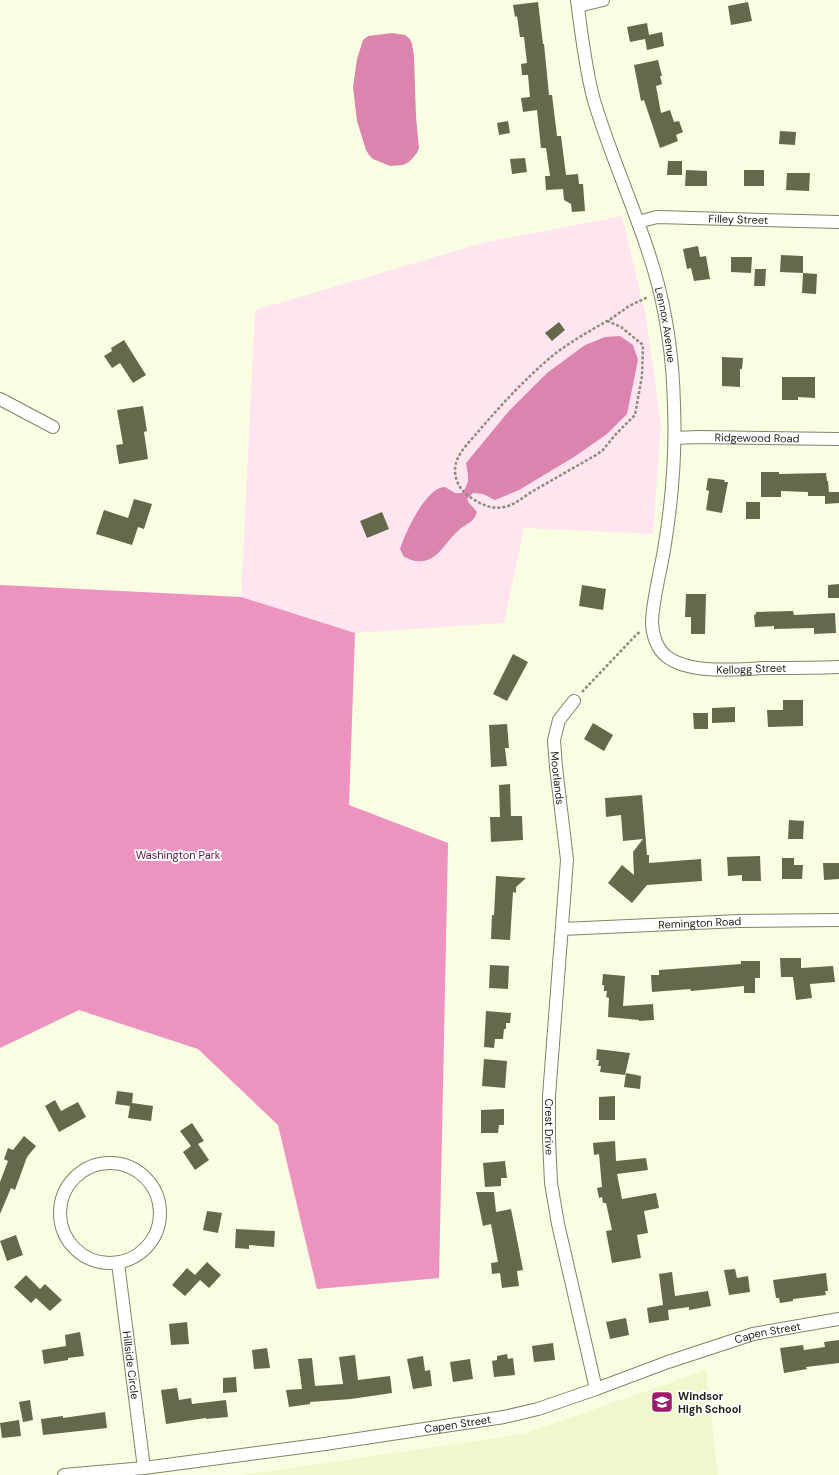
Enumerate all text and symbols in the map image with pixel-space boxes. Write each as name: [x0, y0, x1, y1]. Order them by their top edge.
street label: Filley Street: [708, 211, 768, 227]
street label: Lennox Avenue: [652, 286, 679, 363]
street label: Ridgewood Road: [714, 430, 800, 445]
street label: Kellogg Street: [716, 661, 786, 677]
street label: Moorlands: [548, 751, 567, 805]
park label: Washington Park: [136, 848, 221, 862]
street label: Remington Road: [658, 914, 742, 932]
street label: Crest Drive: [542, 1098, 557, 1155]
street label: Capen Street: [732, 1319, 802, 1347]
street label: Hillside Circle: [120, 1330, 142, 1400]
school or university icon: Windsor High School: [649, 1389, 675, 1415]
place label: Windsor High School: [678, 1389, 741, 1416]
street label: Capen Street: [423, 1412, 492, 1436]

